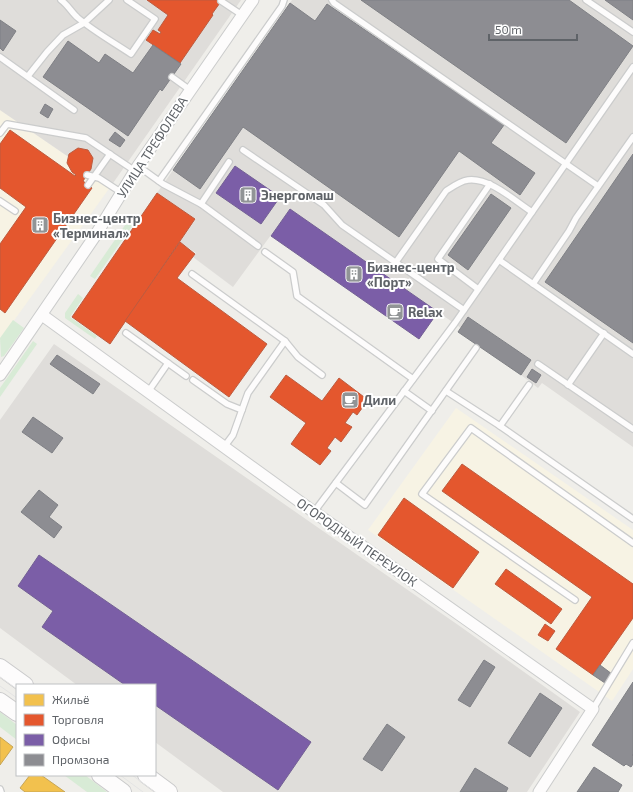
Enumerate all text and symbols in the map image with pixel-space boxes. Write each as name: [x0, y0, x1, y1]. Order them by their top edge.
scale bar: [489, 16, 577, 42]
text: 50 m: [495, 22, 522, 36]
street label: УЛИЦА ТРЕФОЛЕВА: [113, 93, 191, 201]
building icon: Энергомаш: [238, 185, 258, 205]
place label: Энергомаш: [261, 187, 334, 203]
place label: Бизнес-центр «Терминал»: [53, 210, 141, 241]
building icon: Бизнес-центр «Терминал»: [30, 215, 50, 235]
place label: Бизнес-центр «Порт»: [367, 259, 455, 290]
building icon: Бизнес-центр «Порт»: [344, 264, 364, 284]
cafe icon: Relax: [385, 302, 405, 322]
place label: Relax: [408, 304, 443, 320]
cafe icon: Дили: [340, 390, 360, 410]
place label: Дили: [363, 392, 396, 408]
street label: ОГОРОДНЫЙ ПЕРЕУЛОК: [294, 494, 420, 590]
legend: [16, 684, 156, 776]
text: Жильё: [52, 692, 89, 706]
text: Торговля: [52, 712, 104, 726]
text: Офисы: [52, 732, 90, 746]
text: Промзона: [52, 752, 109, 766]

